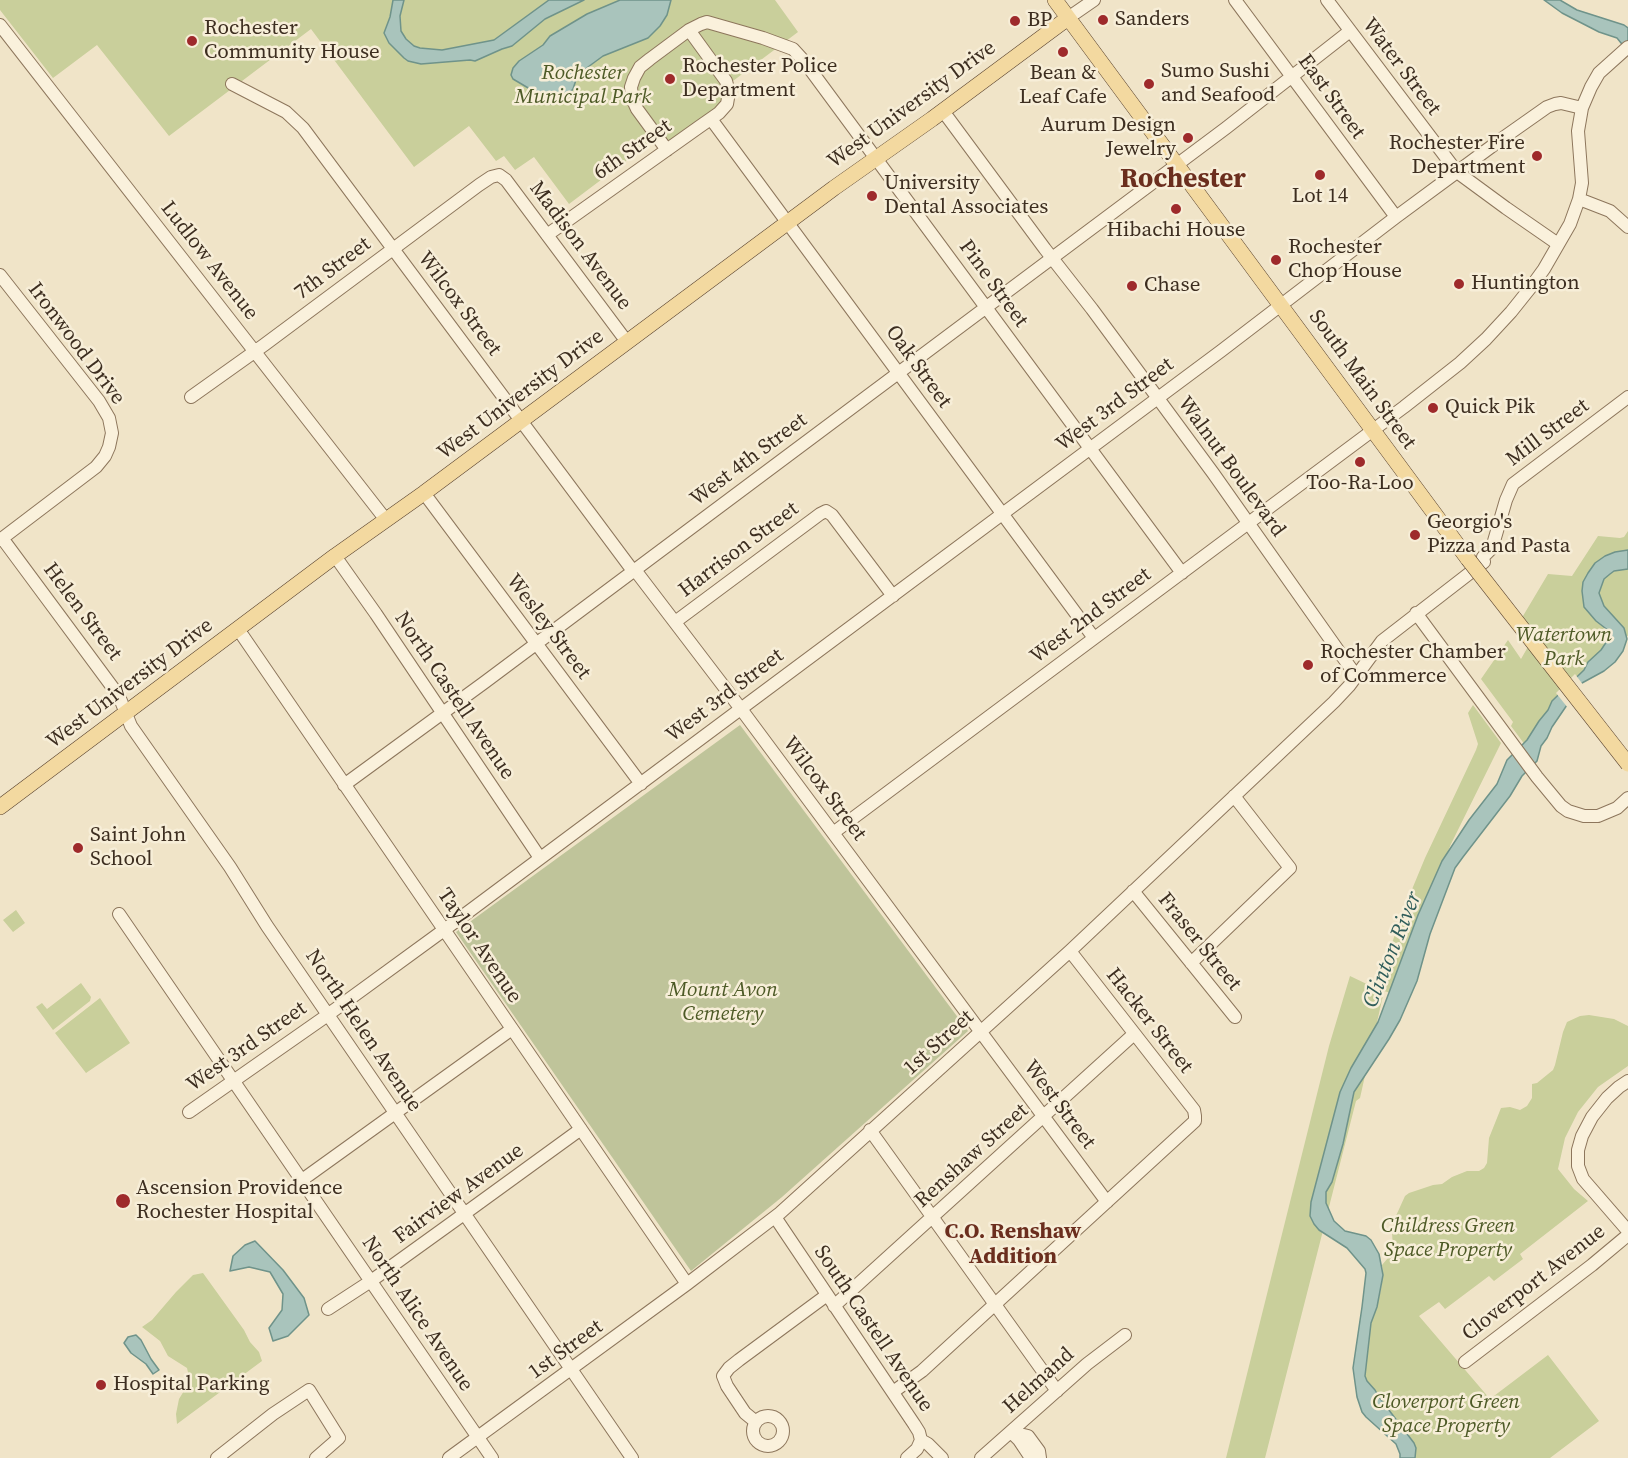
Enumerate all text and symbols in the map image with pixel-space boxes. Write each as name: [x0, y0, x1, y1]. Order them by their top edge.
place label: Sanders: [1115, 7, 1189, 33]
place label: BP: [1027, 8, 1052, 34]
marker: Sanders: [1096, 13, 1110, 27]
street label: Water Street: [1356, 13, 1446, 121]
marker: BP: [1008, 14, 1022, 28]
place label: Rochester Community House: [204, 16, 380, 66]
marker: Rochester Community House: [185, 34, 199, 48]
street label: West University Drive: [823, 36, 1001, 174]
marker: Bean & Leaf Cafe: [1056, 45, 1070, 59]
street label: East Street: [1292, 50, 1370, 144]
place label: Rochester Police Department: [682, 54, 838, 104]
place label: Sumo Sushi and Seafood: [1161, 59, 1275, 109]
park label: Rochester Municipal Park: [515, 61, 651, 111]
place label: Bean & Leaf Cafe: [1019, 61, 1107, 111]
marker: Rochester Police Department: [663, 72, 677, 86]
marker: Sumo Sushi and Seafood: [1142, 77, 1156, 91]
place label: Aurum Design Jewelry: [1041, 113, 1176, 163]
street label: 6th Street: [589, 114, 677, 186]
marker: Aurum Design Jewelry: [1181, 131, 1195, 145]
place label: Rochester Fire Department: [1389, 131, 1525, 181]
marker: Rochester Fire Department: [1530, 149, 1544, 163]
district label: Rochester: [1120, 164, 1246, 196]
marker: Lot 14: [1313, 168, 1327, 182]
place label: University Dental Associates: [884, 171, 1048, 221]
street label: Madison Avenue: [523, 177, 637, 315]
place label: Lot 14: [1292, 184, 1348, 210]
marker: University Dental Associates: [865, 189, 879, 203]
street label: Ludlow Avenue: [155, 197, 263, 325]
marker: Hibachi House: [1169, 202, 1183, 216]
place label: Hibachi House: [1107, 218, 1245, 244]
street label: 7th Street: [290, 232, 376, 306]
place label: Rochester Chop House: [1288, 235, 1402, 285]
street label: Pine Street: [953, 236, 1033, 332]
street label: Wilcox Street: [412, 247, 506, 361]
marker: Rochester Chop House: [1269, 253, 1283, 267]
place label: Huntington: [1471, 271, 1580, 297]
place label: Chase: [1144, 273, 1200, 299]
marker: Huntington: [1452, 277, 1466, 291]
street label: Ironwood Drive: [22, 278, 130, 410]
marker: Chase: [1125, 279, 1139, 293]
street label: South Main Street: [1303, 305, 1421, 455]
street label: Oak Street: [880, 321, 956, 413]
street label: West University Drive: [433, 324, 609, 466]
street label: West 3rd Street: [1051, 353, 1179, 457]
street label: Walnut Boulevard: [1172, 392, 1290, 542]
street label: Mill Street: [1502, 394, 1594, 472]
place label: Quick Pik: [1445, 395, 1535, 421]
marker: Quick Pik: [1426, 401, 1440, 415]
street label: West 4th Street: [686, 408, 812, 512]
marker: Too-Ra-Loo: [1353, 455, 1367, 469]
place label: Too-Ra-Loo: [1306, 471, 1414, 497]
street label: Harrison Street: [674, 497, 804, 603]
place label: Georgio's Pizza and Pasta: [1427, 510, 1570, 560]
marker: Georgio's Pizza and Pasta: [1408, 528, 1422, 542]
street label: Helen Street: [37, 558, 127, 666]
street label: West 2nd Street: [1026, 562, 1156, 670]
street label: Wesley Street: [500, 569, 596, 685]
street label: North Castell Avenue: [388, 607, 520, 785]
street label: West University Drive: [42, 613, 218, 755]
park label: Watertown Park: [1516, 623, 1612, 673]
place label: Rochester Chamber of Commerce: [1320, 640, 1506, 690]
street label: West 3rd Street: [661, 644, 789, 748]
marker: Rochester Chamber of Commerce: [1301, 658, 1315, 672]
street label: Wilcox Street: [777, 732, 871, 846]
place label: Saint John School: [90, 823, 186, 873]
marker: Saint John School: [71, 841, 85, 855]
street label: Taylor Avenue: [431, 884, 527, 1008]
street label: Fraser Street: [1152, 888, 1246, 996]
water label: Clinton River: [1358, 888, 1428, 1012]
street label: North Helen Avenue: [299, 945, 427, 1117]
street label: Hacker Street: [1100, 963, 1198, 1079]
park label: Mount Avon Cemetery: [668, 978, 778, 1028]
street label: West 3rd Street: [182, 996, 312, 1098]
street label: 1st Street: [899, 1005, 979, 1081]
street label: West Street: [1017, 1056, 1101, 1154]
street label: Renshaw Street: [910, 1098, 1034, 1214]
street label: Fairview Avenue: [389, 1138, 529, 1250]
place label: Ascension Providence Rochester Hospital: [136, 1176, 343, 1226]
marker: Ascension Providence Rochester Hospital: [114, 1192, 132, 1210]
park label: Childress Green Space Property: [1381, 1214, 1515, 1264]
district label: C.O. Renshaw Addition: [945, 1219, 1081, 1270]
street label: Cloverport Avenue: [1457, 1219, 1611, 1347]
street label: North Alice Avenue: [356, 1232, 478, 1396]
street label: South Castell Avenue: [808, 1241, 938, 1417]
street label: 1st Street: [524, 1315, 608, 1385]
street label: Helmand: [998, 1343, 1080, 1419]
place label: Hospital Parking: [113, 1372, 270, 1398]
marker: Hospital Parking: [94, 1378, 108, 1392]
park label: Cloverport Green Space Property: [1372, 1390, 1520, 1440]

